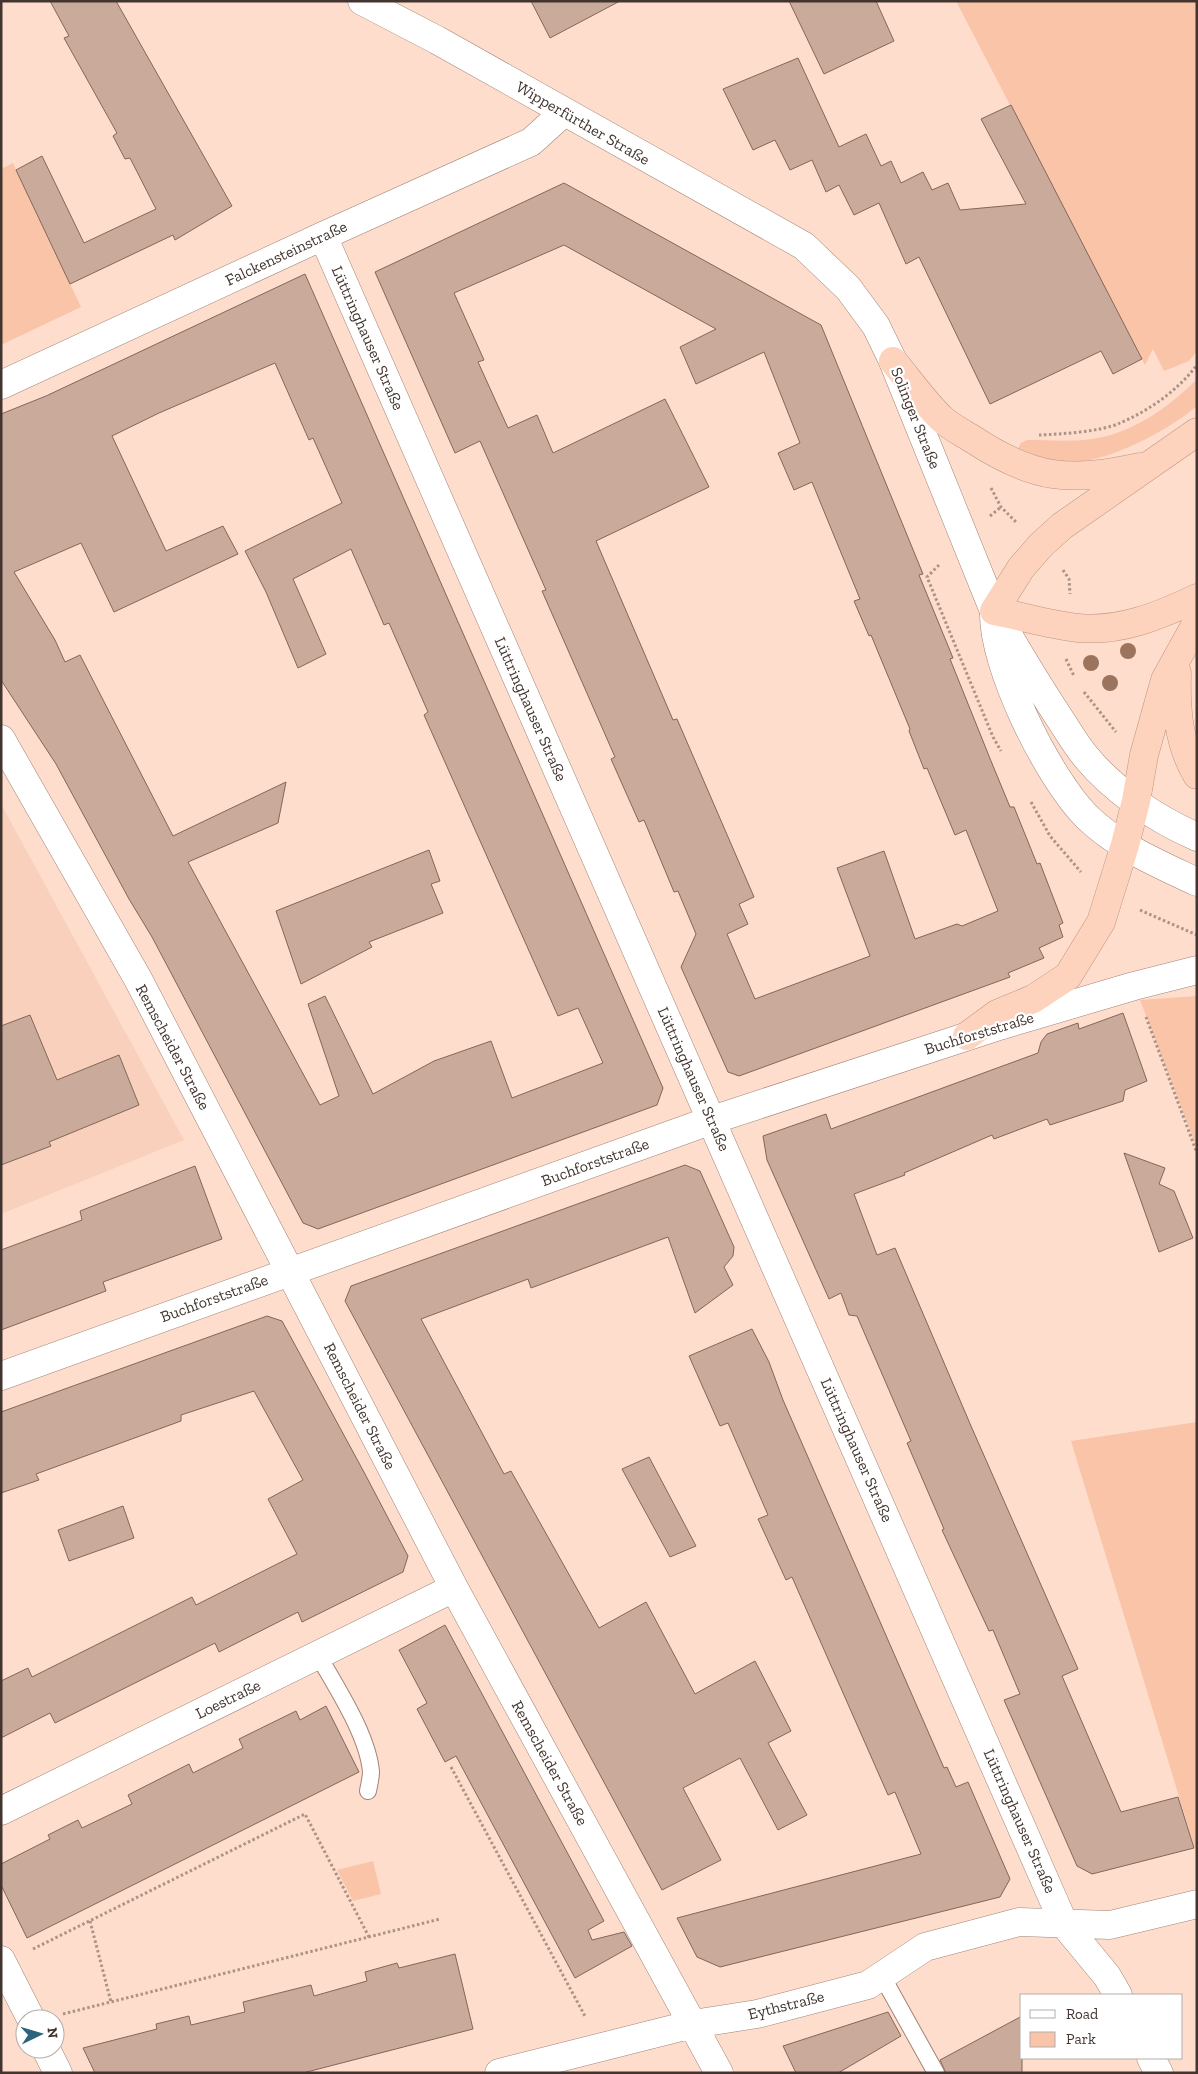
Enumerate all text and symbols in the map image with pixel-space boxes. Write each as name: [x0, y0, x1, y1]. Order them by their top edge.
street label: Wipperfürther Straße: [513, 77, 653, 169]
street label: Falckensteinstraße: [222, 216, 350, 290]
street label: Lüttringhauser Straße: [328, 263, 408, 413]
street label: Solinger Straße: [887, 364, 945, 472]
street label: Lüttringhauser Straße: [491, 634, 571, 784]
street label: Remscheider Straße: [132, 981, 214, 1113]
street label: Lüttringhauser Straße: [654, 1004, 734, 1154]
street label: Buchforststraße: [922, 1007, 1036, 1059]
street label: Buchforststraße: [539, 1134, 651, 1190]
street label: Buchforststraße: [158, 1270, 270, 1326]
street label: Remscheider Straße: [320, 1339, 400, 1473]
street label: Lüttringhauser Straße: [817, 1375, 897, 1525]
street label: Loestraße: [192, 1675, 264, 1723]
street label: Remscheider Straße: [508, 1697, 592, 1829]
street label: Lüttringhauser Straße: [980, 1746, 1060, 1896]
street label: Eythstraße: [746, 1986, 826, 2024]
legend: [1020, 1994, 1183, 2059]
text: Road: [1066, 2005, 1099, 2023]
north arrow: [15, 2009, 65, 2059]
text: N: [44, 2027, 61, 2039]
text: Park: [1066, 2030, 1096, 2048]

